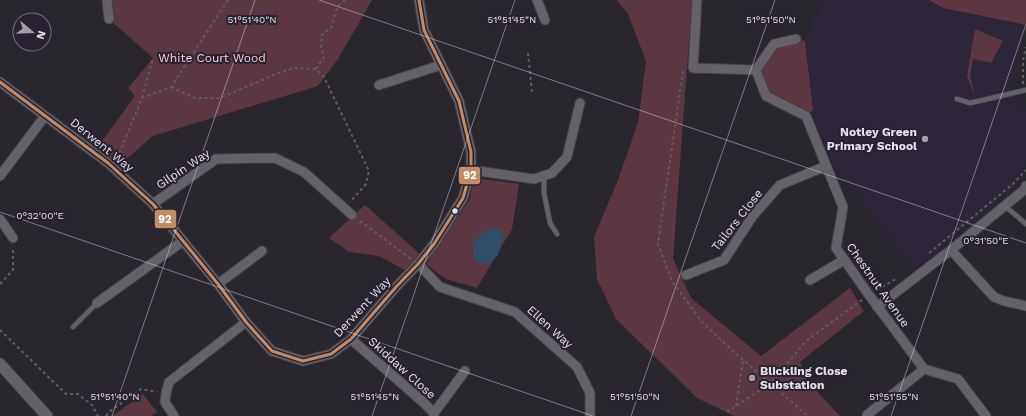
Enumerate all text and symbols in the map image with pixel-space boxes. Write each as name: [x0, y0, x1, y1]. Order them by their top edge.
north arrow: [12, 12, 52, 52]
text: 51°51'40"N: [227, 14, 277, 25]
text: 51°51'45"N: [488, 14, 536, 25]
text: 51°51'50"N: [746, 14, 796, 25]
text: N: [34, 29, 48, 41]
park label: White Court Wood: [158, 51, 266, 65]
street label: Derwent Way: [68, 115, 137, 175]
place label: Notley Green Primary School: [827, 125, 917, 153]
marker: Notley Green Primary School: [920, 134, 930, 144]
street label: Gilpin Way: [154, 146, 213, 192]
line badge: 92: [458, 166, 481, 185]
text: 92: [463, 169, 477, 182]
street label: Tailors Close: [709, 186, 765, 254]
unlabelled marker: [450, 206, 460, 216]
line badge: 92: [154, 209, 177, 229]
text: 0°32'00"E: [16, 210, 64, 221]
text: 92: [158, 213, 172, 226]
text: 0°31'50"E: [963, 235, 1009, 246]
street label: Chestnut Avenue: [844, 240, 912, 330]
street label: Derwent Way: [331, 273, 394, 340]
street label: Ellen Way: [524, 303, 576, 352]
street label: Skiddaw Close: [366, 334, 439, 402]
place label: Blickling Close Substation: [760, 364, 848, 392]
marker: Blickling Close Substation: [747, 373, 757, 383]
text: 51°51'40"N: [90, 391, 140, 402]
text: 51°51'45"N: [351, 391, 399, 402]
text: 51°51'50"N: [610, 391, 660, 402]
text: 51°51'55"N: [869, 391, 919, 402]

